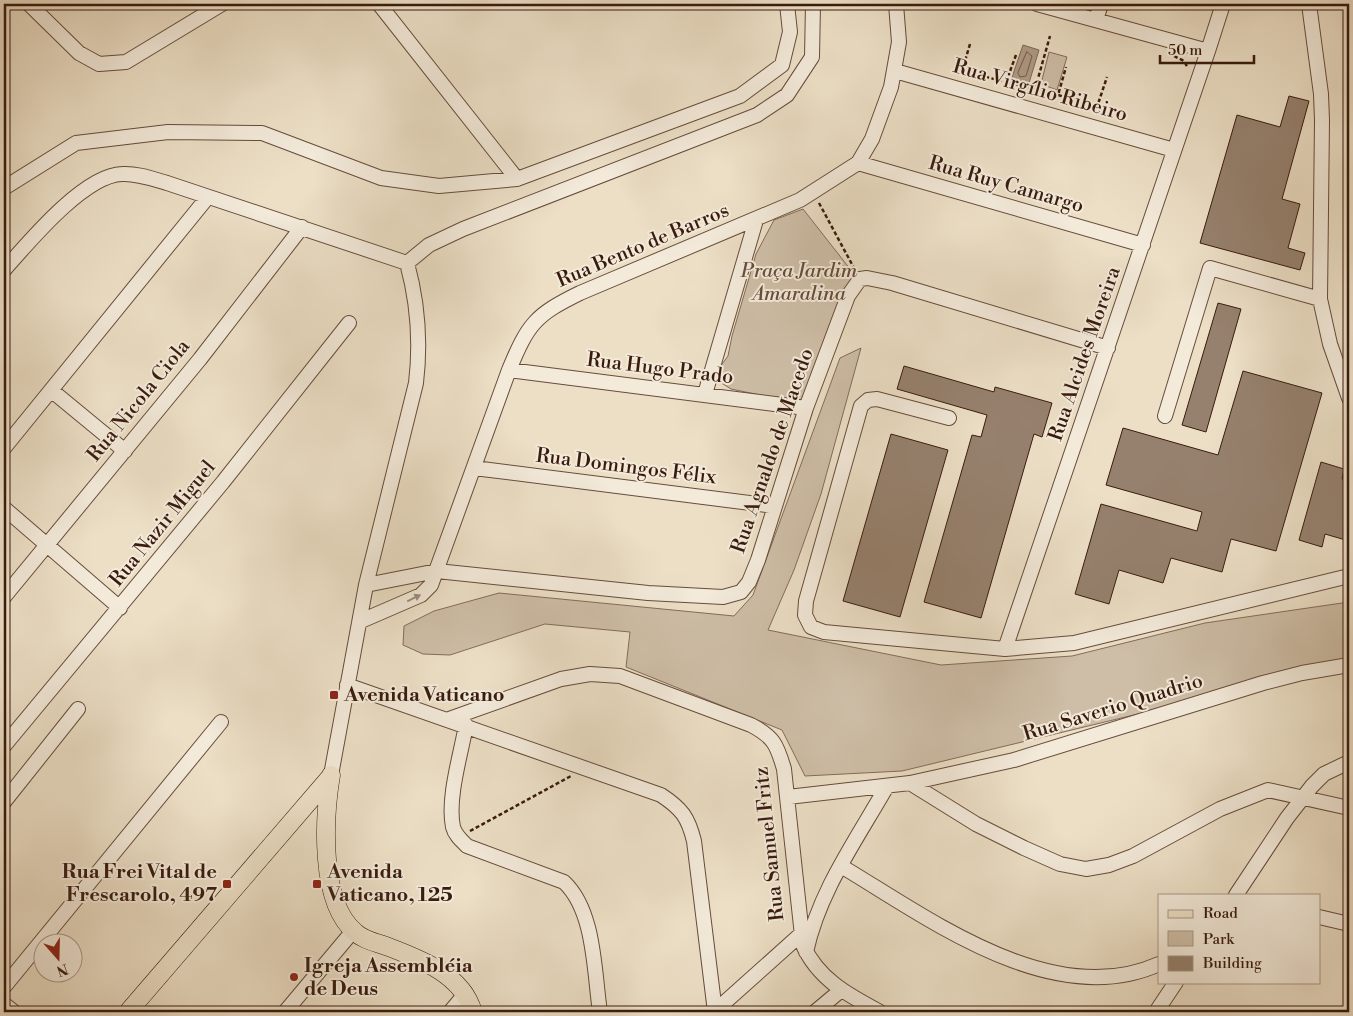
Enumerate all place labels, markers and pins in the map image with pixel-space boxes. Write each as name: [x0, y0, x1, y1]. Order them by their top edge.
place label: Avenida Vaticano: [343, 683, 505, 708]
marker: Avenida Vaticano: [328, 689, 340, 701]
place label: Rua Frei Vital de Frescarolo, 497: [62, 860, 217, 908]
place label: Avenida Vaticano, 125: [326, 860, 453, 908]
marker: Rua Frei Vital de Frescarolo, 497: [221, 878, 233, 890]
marker: Avenida Vaticano, 125: [311, 878, 323, 890]
place label: Igreja Assembléia de Deus: [304, 954, 473, 1002]
marker: Igreja Assembléia de Deus: [288, 971, 300, 983]

